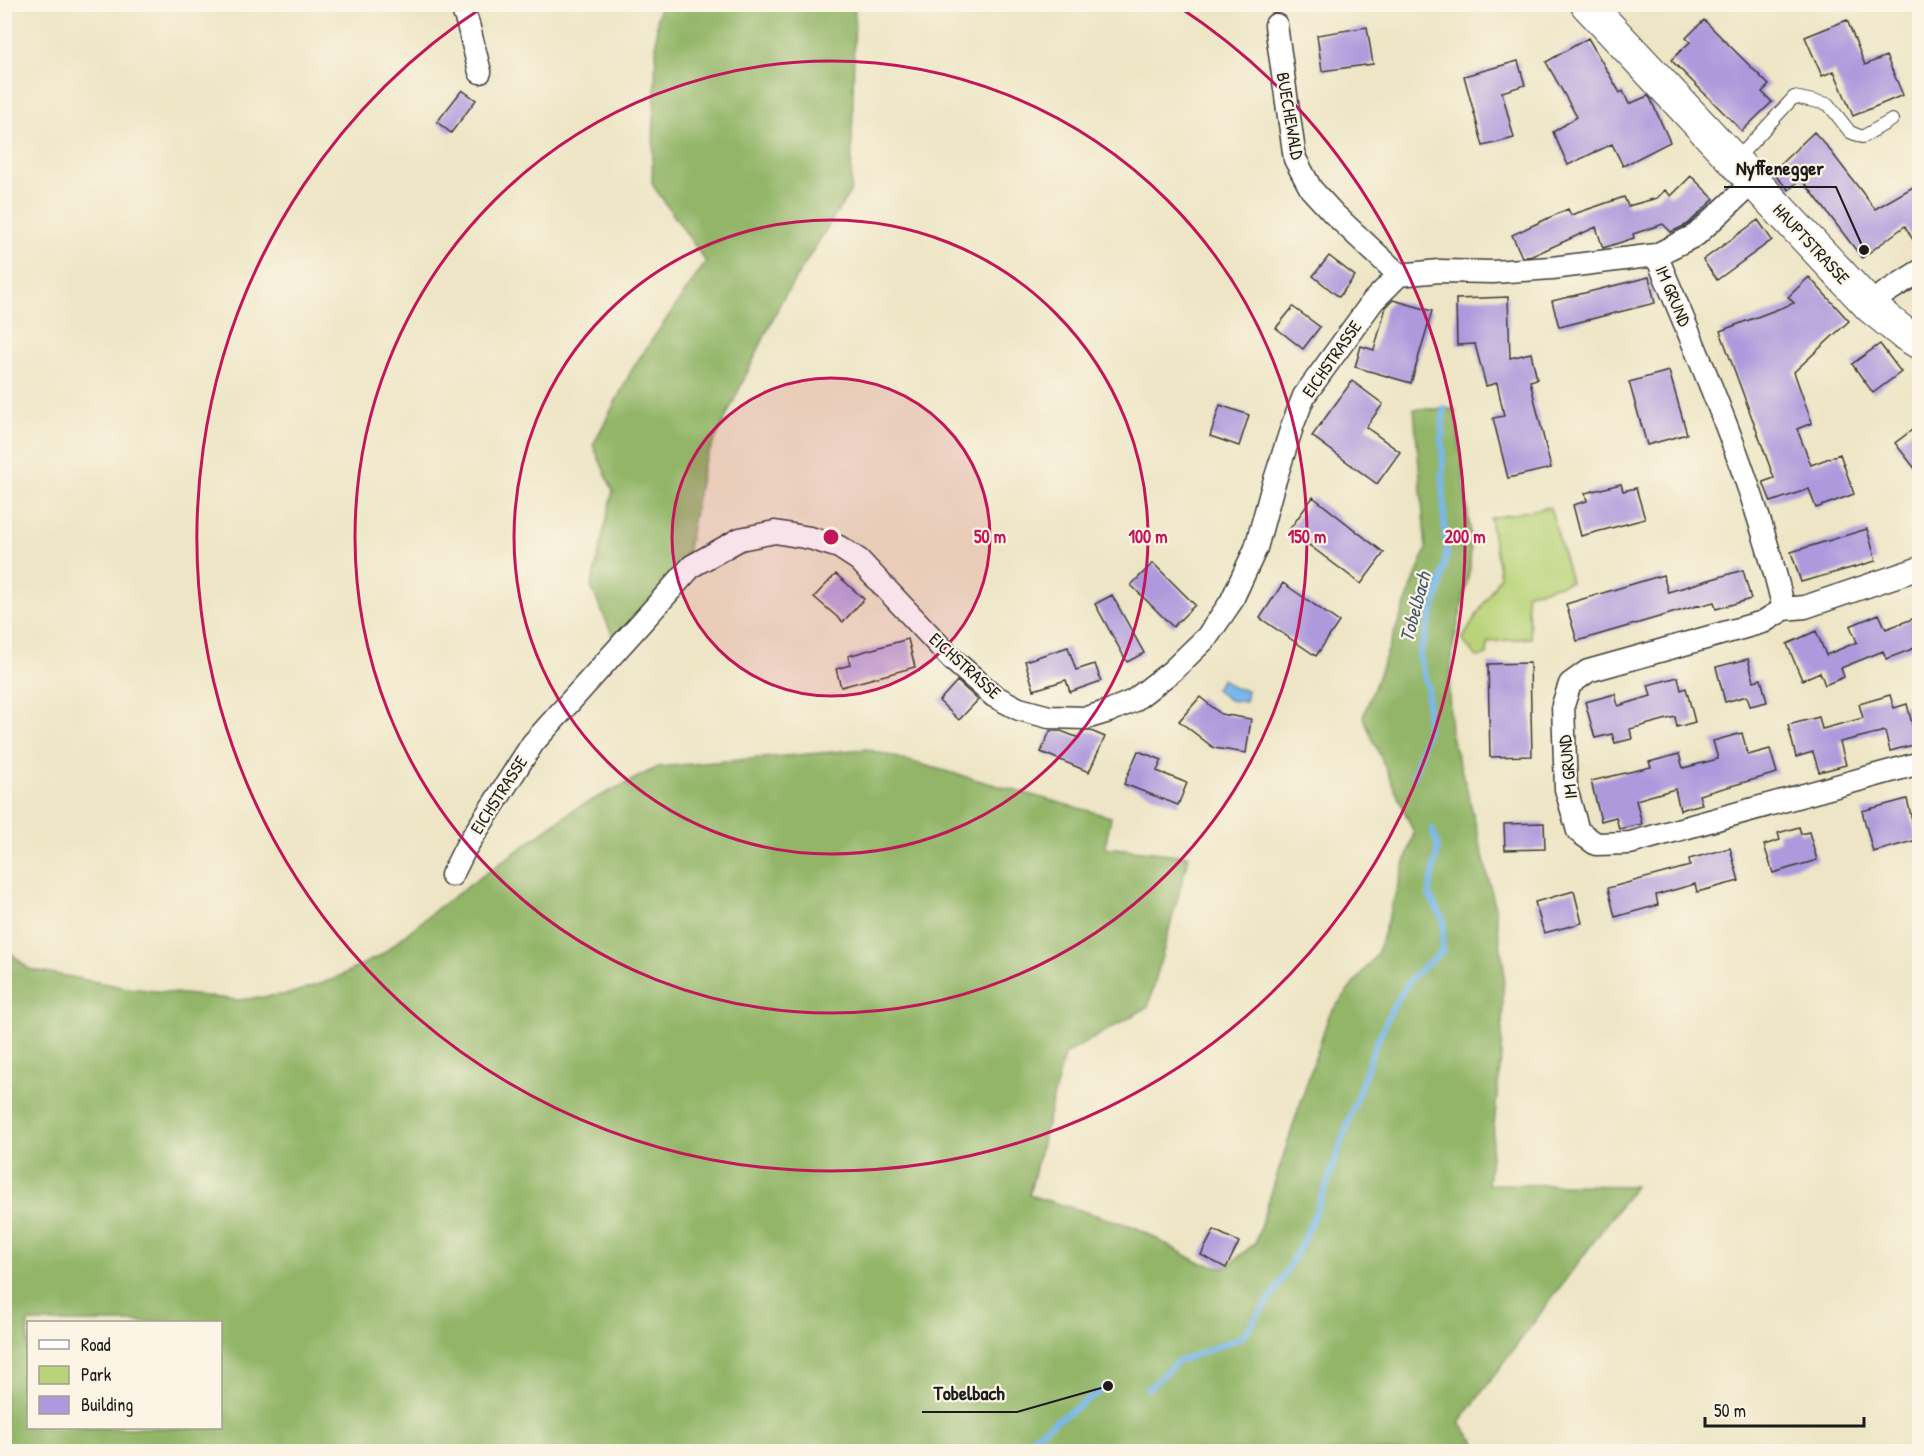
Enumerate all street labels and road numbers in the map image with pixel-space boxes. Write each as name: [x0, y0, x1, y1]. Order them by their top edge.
street label: BUECHEWALD: [1271, 70, 1311, 162]
street label: HAUPTSTRASSE: [1767, 198, 1855, 290]
street label: IM GRUND: [1649, 262, 1698, 331]
street label: EICHSTRASSE: [1296, 315, 1367, 402]
street label: EICHSTRASSE: [924, 627, 1007, 705]
street label: IM GRUND: [1552, 734, 1583, 800]
street label: EICHSTRASSE: [464, 751, 533, 839]

